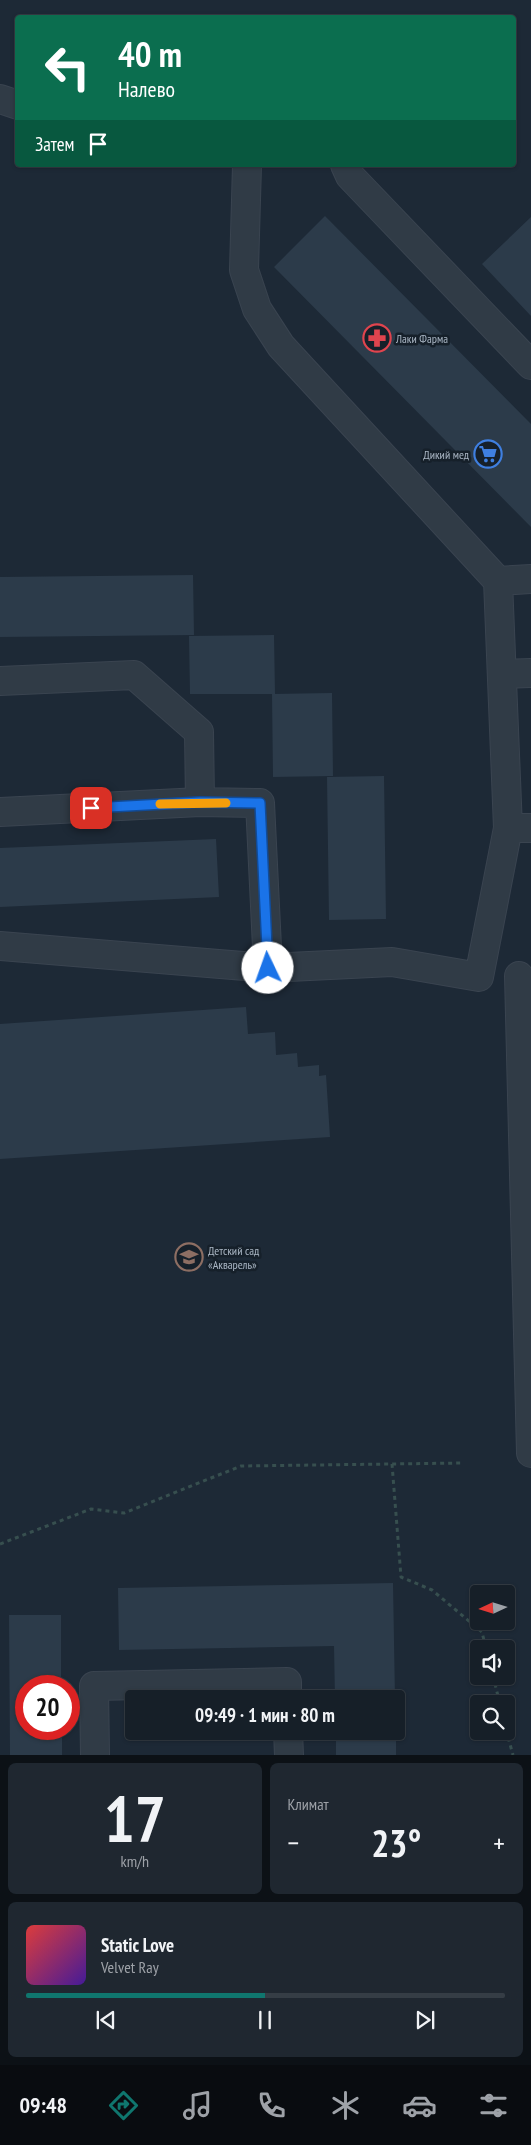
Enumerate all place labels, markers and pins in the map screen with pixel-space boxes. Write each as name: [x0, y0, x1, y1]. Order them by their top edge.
pharmacy icon: Лаки Фарма: [362, 323, 392, 353]
place label: Лаки Фарма: [395, 331, 448, 346]
supermarket icon: Дикий мед: [473, 439, 503, 469]
place label: Дикий мед: [423, 447, 470, 462]
pin: [70, 787, 112, 829]
school or university icon: Детский сад «Акварель»: [174, 1242, 204, 1272]
place label: Детский сад «Акварель»: [208, 1243, 260, 1272]

